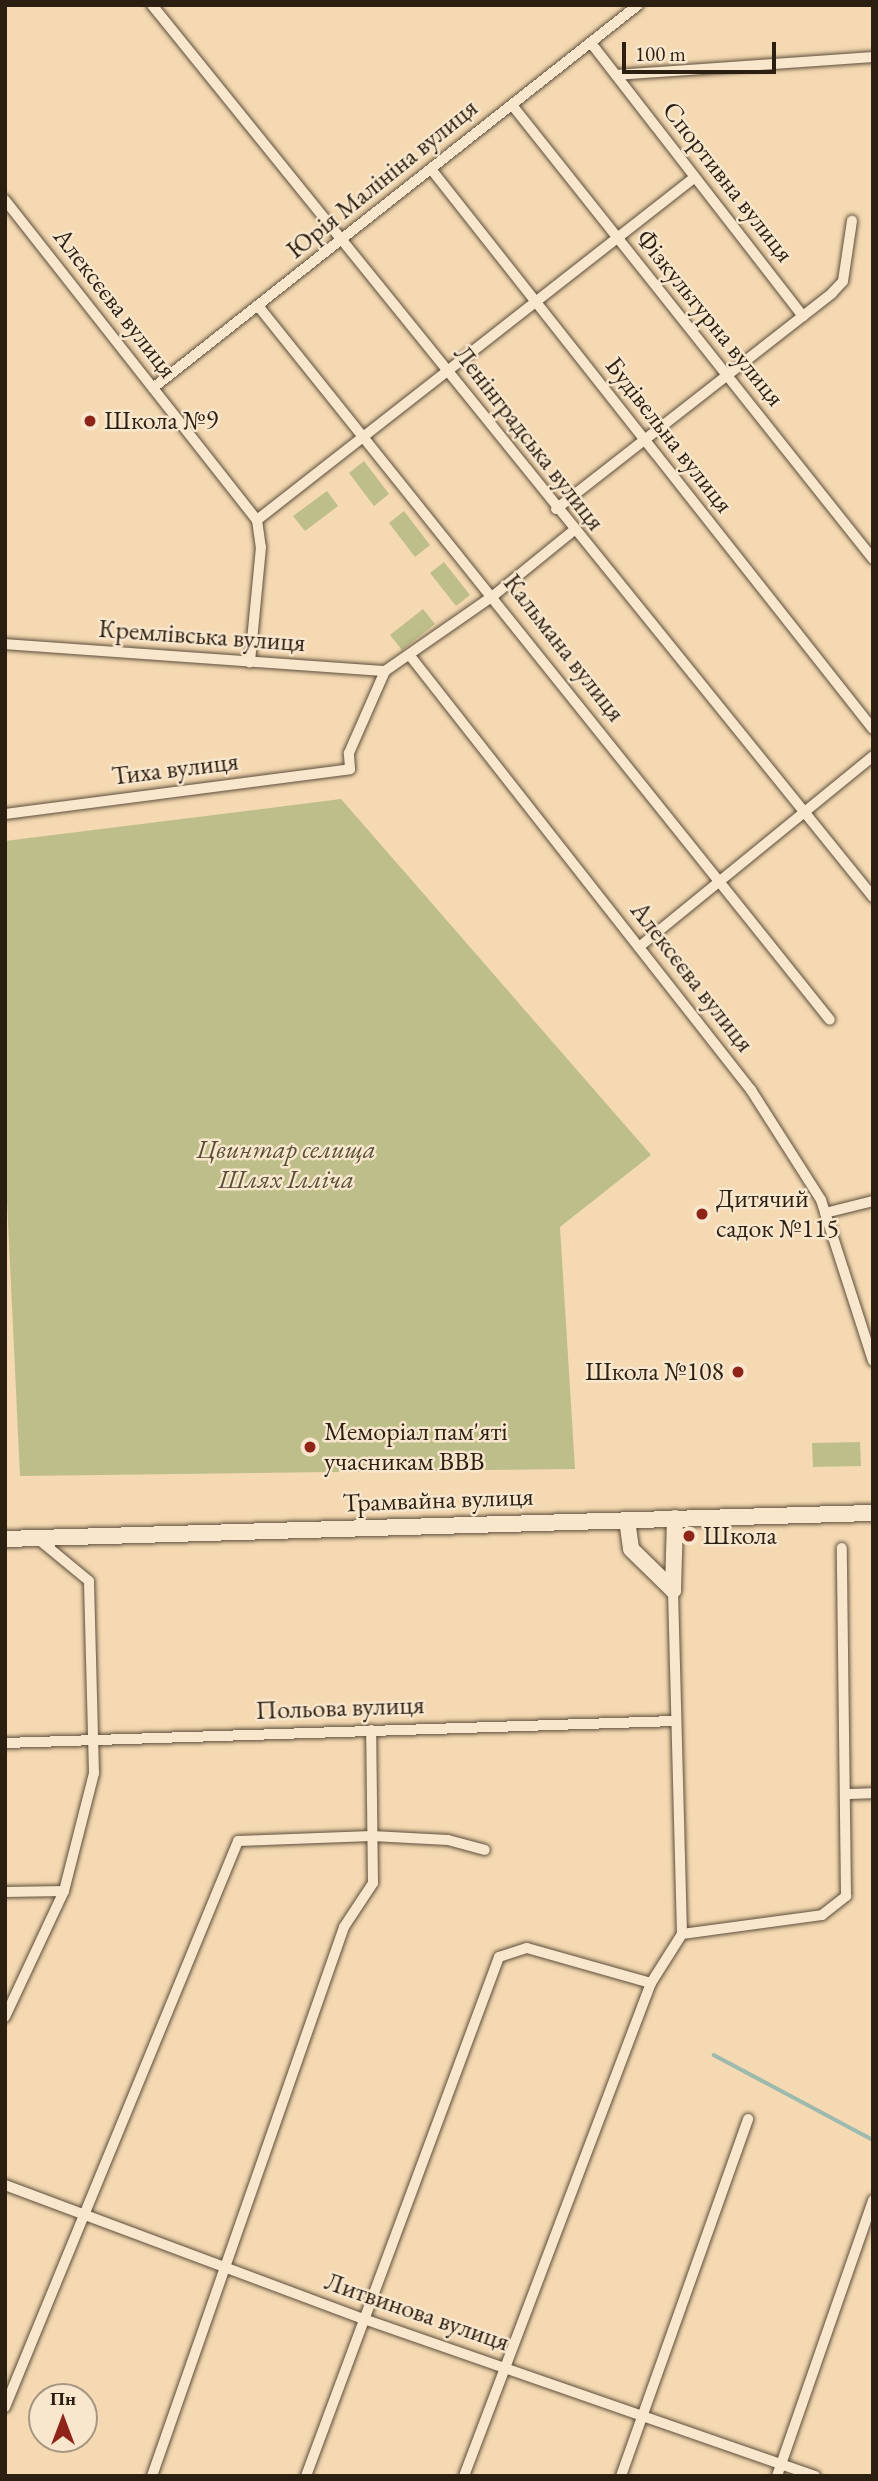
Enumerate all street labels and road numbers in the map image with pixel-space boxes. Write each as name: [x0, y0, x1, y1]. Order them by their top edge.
street label: Юрія Малініна вулиця: [280, 92, 484, 266]
street label: Спортивна вулиця: [656, 96, 800, 268]
street label: Алексєєва вулиця: [47, 222, 183, 384]
street label: Фiзкультурна вулиця: [629, 223, 791, 413]
street label: Ленінградська вулиця: [447, 339, 611, 537]
street label: Будівельна вулиця: [598, 351, 740, 519]
street label: Кальмана вулиця: [497, 568, 631, 728]
street label: Кремлівська вулиця: [97, 613, 307, 659]
street label: Тиха вулиця: [110, 746, 240, 792]
street label: Алексєєва вулиця: [624, 896, 760, 1058]
street label: Трамвайна вулиця: [342, 1481, 534, 1519]
street label: Польова вулиця: [255, 1689, 425, 1727]
street label: Литвинова вулиця: [321, 2266, 513, 2358]

